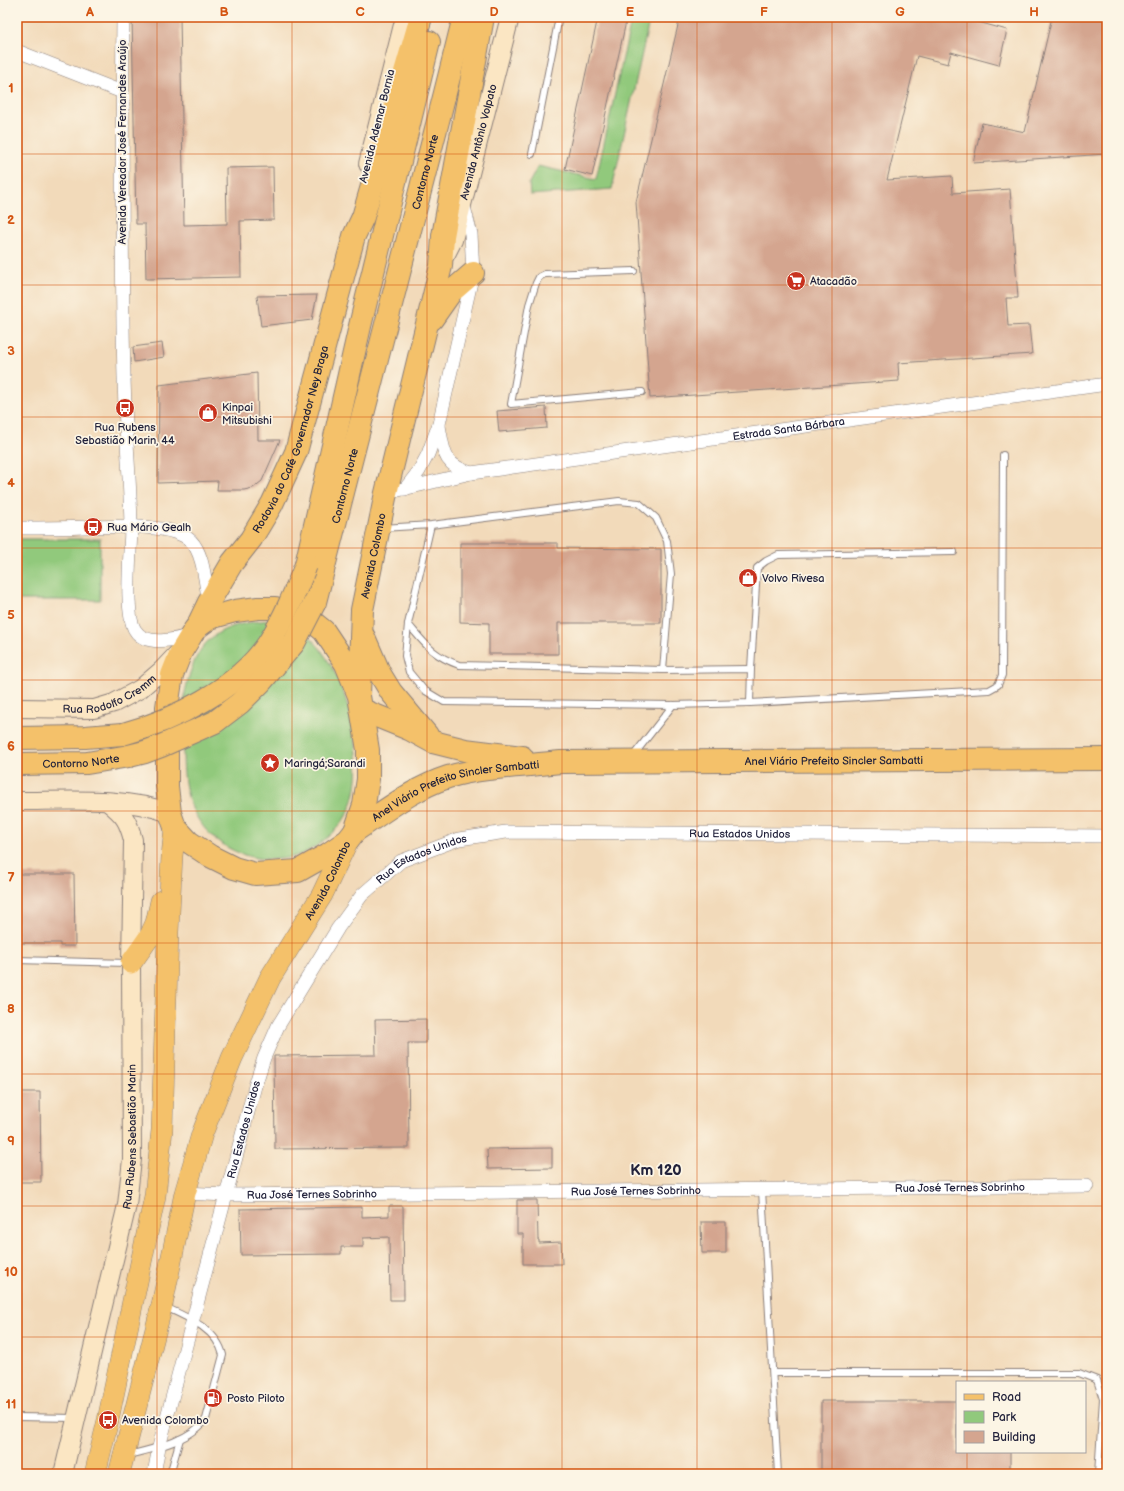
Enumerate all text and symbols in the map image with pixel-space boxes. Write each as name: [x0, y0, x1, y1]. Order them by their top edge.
text: A: [85, 4, 94, 20]
text: B: [219, 4, 229, 20]
text: C: [355, 4, 365, 20]
text: D: [489, 4, 499, 20]
text: E: [626, 4, 635, 20]
text: F: [760, 4, 768, 20]
text: G: [895, 4, 905, 20]
text: H: [1029, 4, 1039, 20]
street label: Avenida Vereador José Fernandes Araújo: [116, 40, 129, 244]
street label: Avenida Ademar Bornia: [357, 68, 397, 184]
text: 1: [8, 80, 14, 96]
street label: Avenida Antônio Volpato: [457, 83, 499, 201]
street label: Contorno Norte: [409, 132, 441, 211]
text: 2: [7, 212, 15, 228]
supermarket icon: Atacadão: [785, 270, 807, 292]
place label: Atacadão: [810, 275, 857, 288]
text: 3: [7, 343, 15, 359]
street label: Rodovia do Café Governador Ney Braga: [250, 344, 331, 535]
bus stop icon: Rua Rubens Sebastião Marin, 44: [114, 397, 136, 419]
place label: Kinpai Mitsubishi: [222, 401, 272, 427]
shop icon: Kinpai Mitsubishi: [197, 402, 219, 424]
street label: Estrada Santa Bárbara: [732, 414, 845, 443]
place label: Rua Rubens Sebastião Marin, 44: [75, 421, 175, 447]
street label: Contorno Norte: [329, 446, 361, 525]
text: 4: [7, 475, 15, 491]
street label: Avenida Colombo: [358, 512, 388, 600]
bus stop icon: Rua Mário Gealh: [82, 516, 104, 538]
place label: Rua Mário Gealh: [107, 521, 191, 534]
shop icon: Volvo Rivesa: [737, 567, 759, 589]
place label: Volvo Rivesa: [762, 572, 824, 585]
text: 5: [7, 607, 15, 623]
street label: Rua Rodolfo Cremm: [62, 672, 159, 715]
text: 6: [7, 738, 15, 754]
street label: Contorno Norte: [42, 751, 121, 770]
place icon: Maringá;Sarandi: [259, 752, 281, 774]
street label: Anel Viário Prefeito Sincler Sambatti: [745, 754, 923, 767]
place label: Maringá;Sarandi: [284, 757, 365, 770]
street label: Anel Viário Prefeito Sincler Sambatti: [369, 758, 540, 824]
street label: Rua Estados Unidos: [689, 827, 791, 840]
street label: Rua Estados Unidos: [373, 831, 468, 886]
street label: Avenida Colombo: [302, 839, 353, 922]
text: 7: [7, 870, 15, 886]
text: 8: [7, 1001, 15, 1017]
street label: Rua Rubens Sebastião Marin: [120, 1064, 139, 1211]
street label: Rua Estados Unidos: [224, 1078, 263, 1180]
text: 9: [7, 1133, 15, 1149]
district label: Km 120: [630, 1161, 682, 1180]
street label: Rua José Ternes Sobrinho: [895, 1180, 1025, 1195]
street label: Rua José Ternes Sobrinho: [571, 1184, 701, 1198]
street label: Rua José Ternes Sobrinho: [247, 1187, 377, 1201]
text: 10: [4, 1264, 18, 1280]
legend: [956, 1381, 1086, 1453]
fuel station icon: Posto Piloto: [202, 1387, 224, 1409]
text: Road: [992, 1390, 1021, 1405]
place label: Posto Piloto: [227, 1392, 285, 1405]
text: 11: [6, 1396, 16, 1412]
bus stop icon: Avenida Colombo: [97, 1409, 119, 1431]
text: Park: [992, 1410, 1016, 1425]
place label: Avenida Colombo: [122, 1414, 209, 1427]
text: Building: [992, 1430, 1036, 1445]

